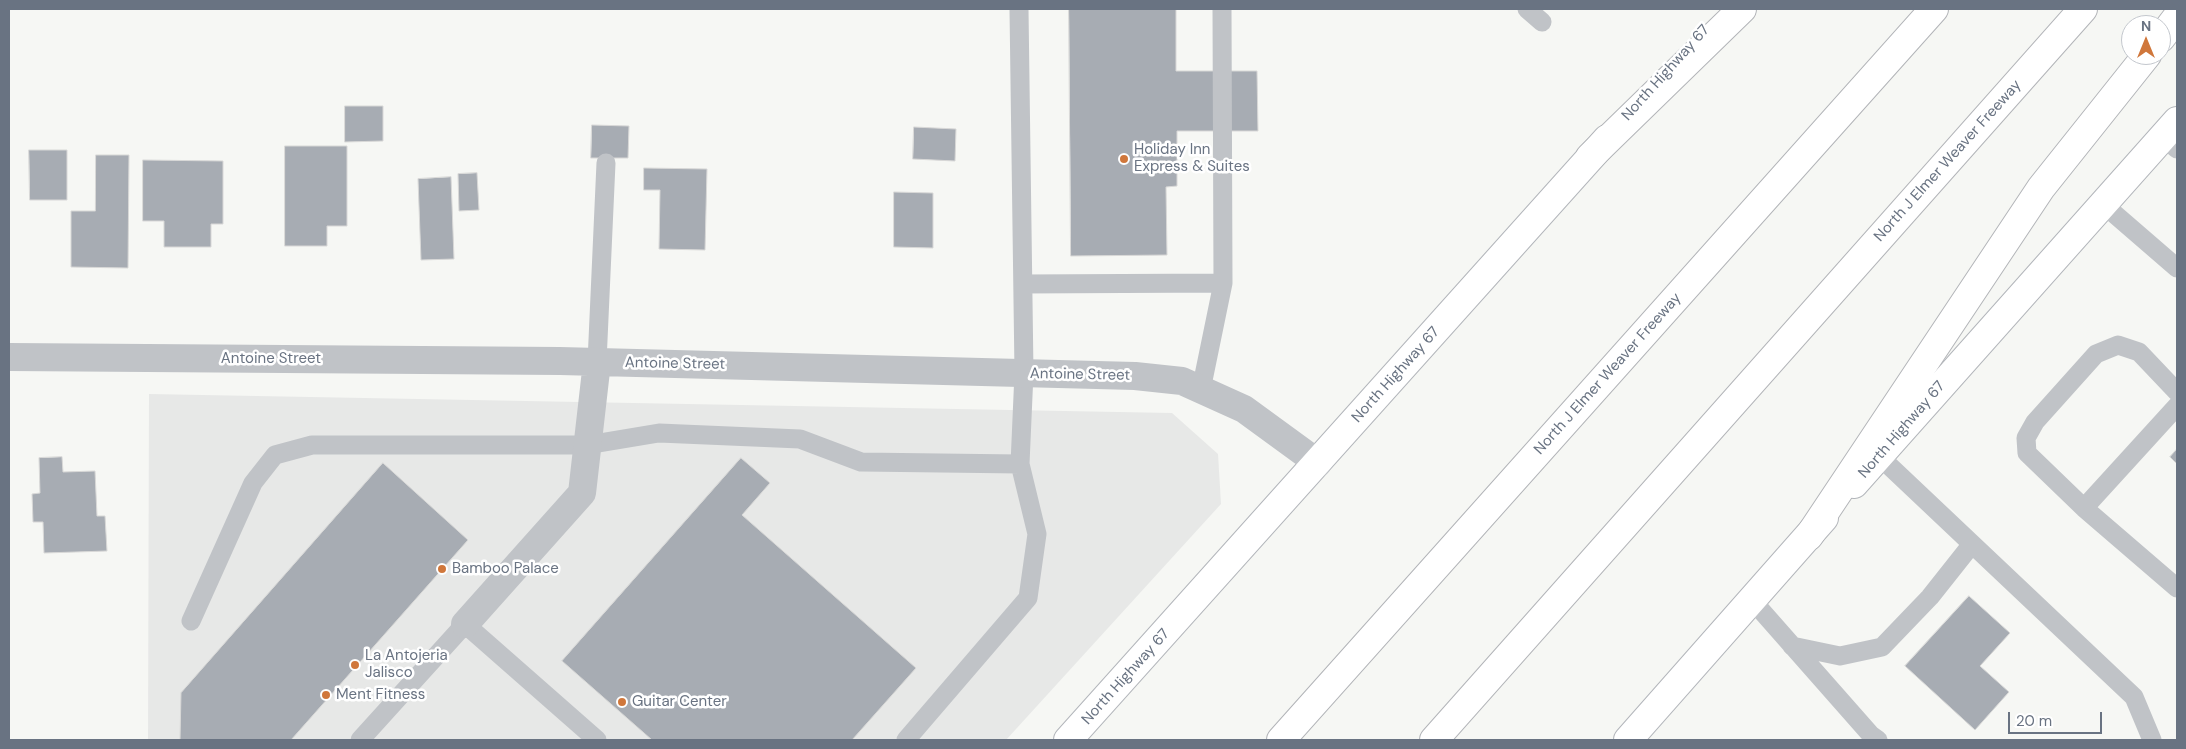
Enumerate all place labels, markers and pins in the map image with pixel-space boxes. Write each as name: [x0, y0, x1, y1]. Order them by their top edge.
place label: Holiday Inn Express & Suites: [1134, 141, 1250, 176]
marker: Holiday Inn Express & Suites: [1118, 153, 1130, 165]
place label: Bamboo Palace: [452, 560, 559, 578]
marker: Bamboo Palace: [436, 563, 448, 575]
place label: La Antojeria Jalisco: [365, 647, 448, 682]
marker: La Antojeria Jalisco: [349, 659, 361, 671]
place label: Ment Fitness: [336, 686, 425, 704]
marker: Ment Fitness: [320, 689, 332, 701]
place label: Guitar Center: [632, 693, 727, 711]
marker: Guitar Center: [616, 696, 628, 708]

